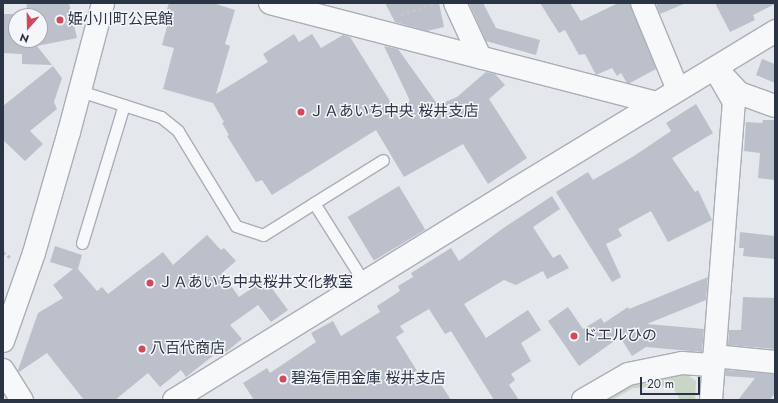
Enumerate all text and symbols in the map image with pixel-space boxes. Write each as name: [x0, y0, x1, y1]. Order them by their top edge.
north arrow: [8, 8, 48, 48]
place label: 姫小川町公民館: [68, 11, 173, 29]
marker: 姫小川町公民館: [55, 15, 65, 25]
text: N: [17, 29, 31, 47]
place label: ＪＡあいち中央 桜井支店: [309, 103, 478, 121]
marker: ＪＡあいち中央 桜井支店: [296, 107, 306, 117]
place label: ＪＡあいち中央桜井文化教室: [158, 274, 353, 292]
marker: ＪＡあいち中央桜井文化教室: [145, 278, 155, 288]
place label: ドエルひの: [582, 327, 657, 345]
marker: ドエルひの: [569, 331, 579, 341]
place label: 八百代商店: [150, 340, 225, 358]
marker: 八百代商店: [137, 344, 147, 354]
scale bar: [642, 369, 702, 395]
place label: 碧海信用金庫 桜井支店: [291, 370, 445, 388]
marker: 碧海信用金庫 桜井支店: [278, 374, 288, 384]
text: 20 m: [647, 375, 674, 393]

